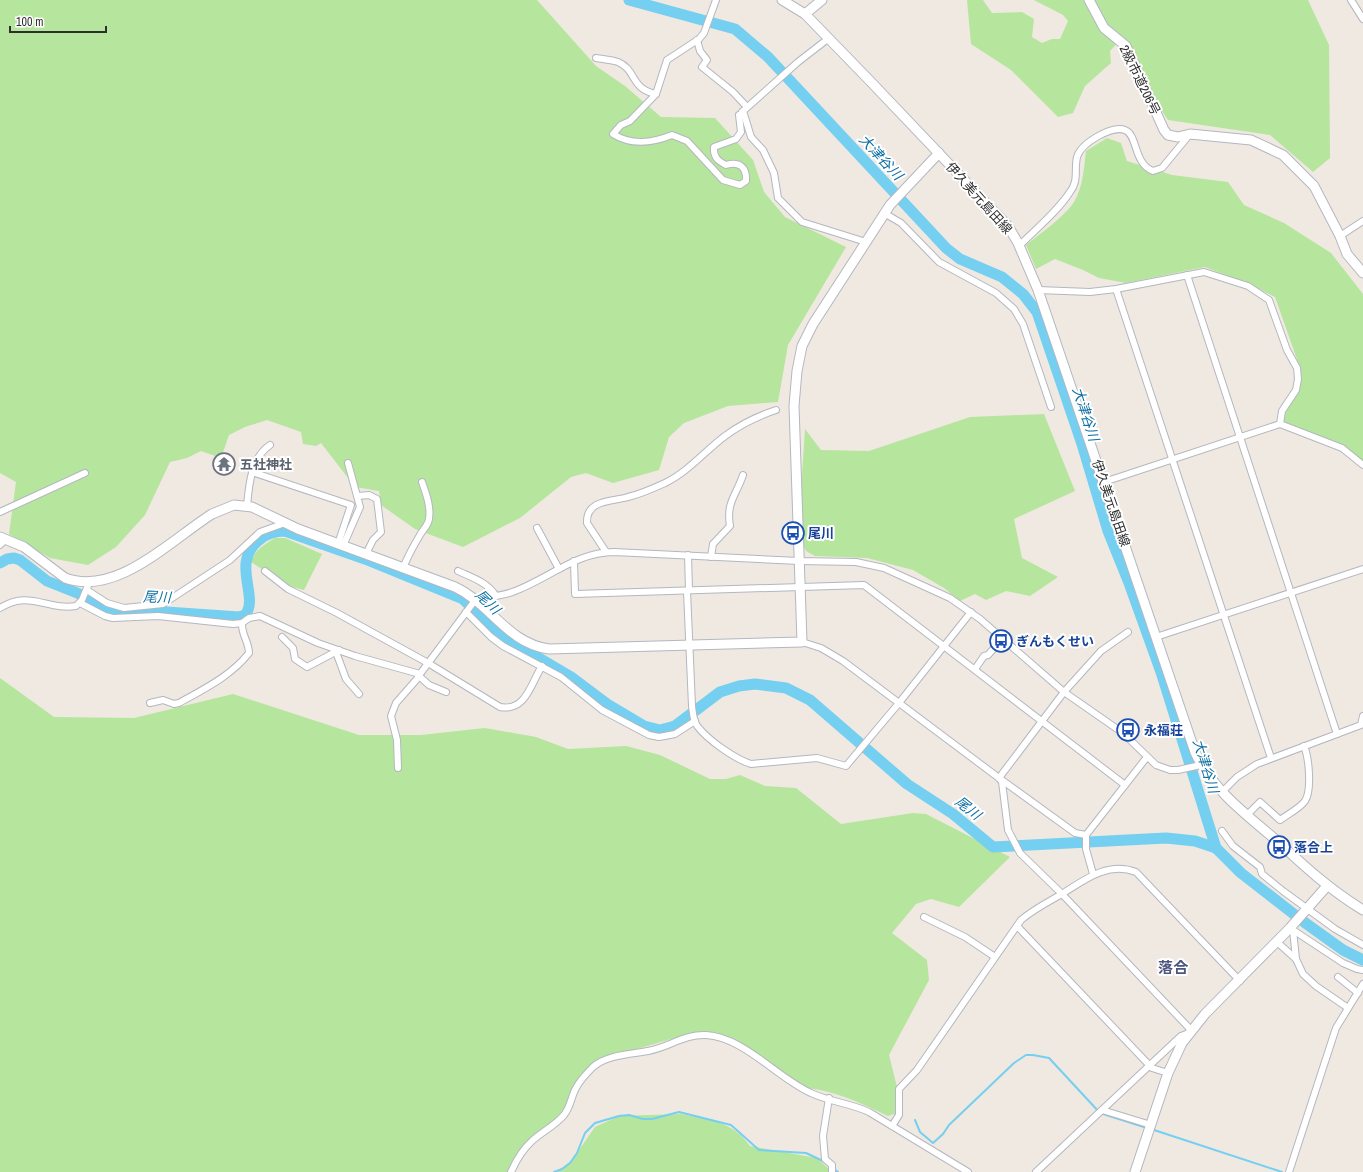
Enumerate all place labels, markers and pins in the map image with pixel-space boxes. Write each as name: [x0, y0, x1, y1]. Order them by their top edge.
temple icon: 五社神社: [211, 451, 237, 477]
place label: 五社神社: [240, 456, 292, 473]
bus stop icon: 尾川: [780, 520, 806, 546]
place label: 尾川: [808, 525, 834, 542]
bus stop icon: ぎんもくせい: [988, 628, 1014, 654]
place label: ぎんもくせい: [1016, 633, 1094, 650]
bus stop icon: 永福荘: [1115, 717, 1141, 743]
place label: 永福荘: [1144, 722, 1183, 739]
bus stop icon: 落合上: [1266, 834, 1292, 860]
place label: 落合上: [1294, 839, 1333, 856]

